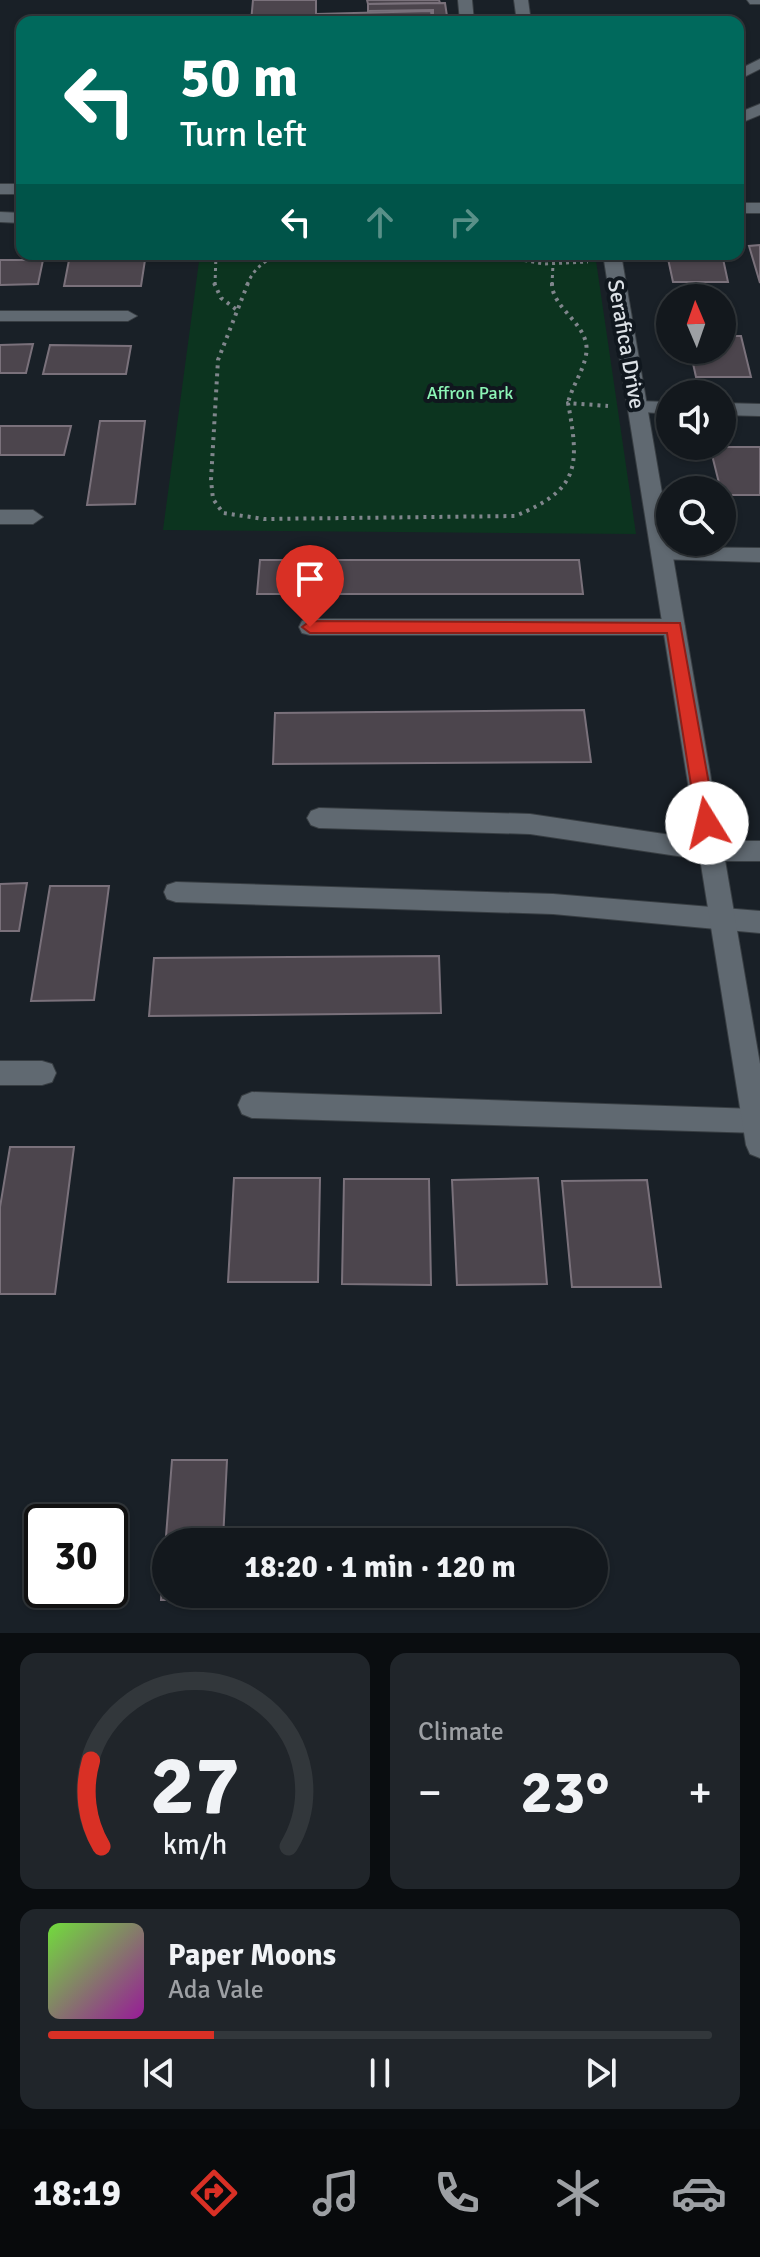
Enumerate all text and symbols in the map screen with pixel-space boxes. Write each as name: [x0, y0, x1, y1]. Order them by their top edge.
text: 50 m: [180, 43, 298, 112]
icon: left: [48, 48, 152, 152]
text: Turn left: [180, 112, 307, 157]
icon: left: [274, 200, 318, 244]
icon: ahead: [358, 200, 402, 244]
icon: right: [442, 200, 486, 244]
street label: Serafica Drive: [602, 277, 651, 411]
north arrow: [656, 284, 736, 364]
map controls: [656, 284, 736, 556]
button: sound: [656, 380, 736, 460]
park label: Affron Park: [427, 382, 513, 404]
button: search: [656, 476, 736, 556]
pin: [276, 545, 344, 627]
icon: arrive: [288, 557, 332, 601]
position arrow: [665, 781, 749, 865]
speed limit sign: 30: [24, 1504, 128, 1608]
text: 18:20 · 1 min · 120 m: [244, 1549, 516, 1586]
text: Climate: [418, 1716, 504, 1748]
text: 27: [150, 1735, 240, 1837]
text: 23°: [521, 1756, 609, 1830]
text: −: [418, 1766, 442, 1820]
text: +: [688, 1766, 712, 1820]
text: km/h: [163, 1827, 227, 1862]
text: Paper Moons: [168, 1937, 336, 1974]
text: Ada Vale: [168, 1974, 264, 2006]
icon: previous: [137, 2051, 181, 2095]
icon: pause: [358, 2051, 402, 2095]
icon: next: [579, 2051, 623, 2095]
icon: directions: [186, 2165, 242, 2221]
icon: music: [308, 2165, 364, 2221]
icon: phone: [429, 2165, 485, 2221]
icon: climate: [550, 2165, 606, 2221]
icon: car: [671, 2165, 727, 2221]
text: 18:19: [33, 2171, 121, 2216]

